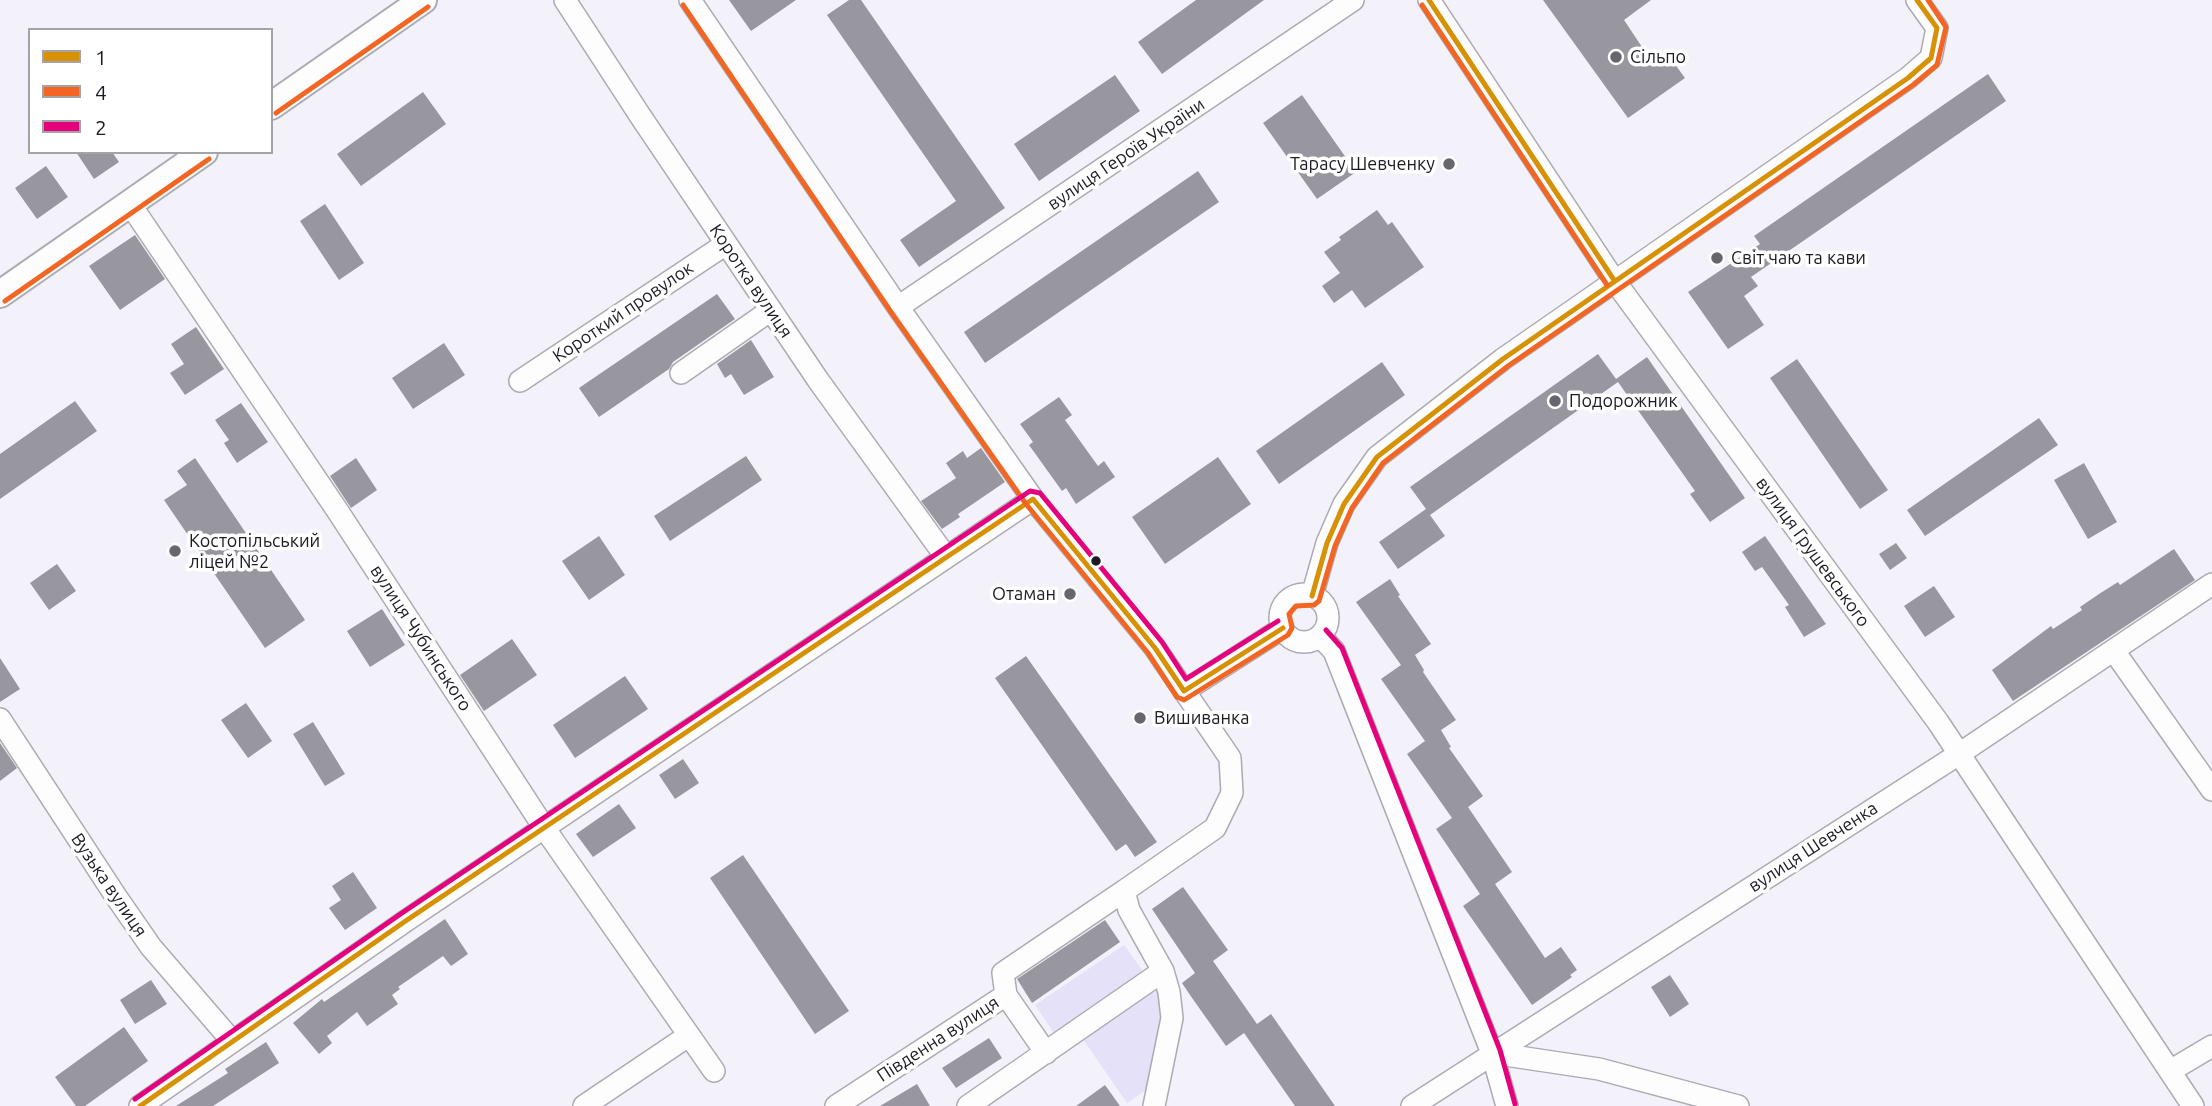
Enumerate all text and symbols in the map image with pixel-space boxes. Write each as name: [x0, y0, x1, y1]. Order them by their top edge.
legend: [28, 28, 273, 154]
text: 1: [95, 45, 107, 69]
place label: Сільпо: [1630, 46, 1686, 68]
marker: Сільпо: [1608, 49, 1624, 65]
text: 4: [95, 80, 107, 104]
street label: вулиця Героїв України: [1043, 93, 1209, 215]
text: 2: [95, 115, 107, 139]
place label: Тарасу Шевченку: [1290, 153, 1435, 175]
marker: Тарасу Шевченку: [1441, 156, 1457, 172]
street label: Коротка вулиця: [705, 220, 797, 342]
place label: Світ чаю та кави: [1731, 247, 1866, 269]
marker: Світ чаю та кави: [1709, 250, 1725, 266]
street label: Короткий провулок: [549, 257, 697, 367]
place label: Подорожник: [1569, 390, 1678, 412]
marker: Подорожник: [1547, 393, 1563, 409]
street label: вулиця Грушевського: [1751, 473, 1875, 631]
place label: Костопільський ліцей №2: [189, 530, 320, 572]
marker: Костопільський ліцей №2: [167, 543, 183, 559]
unlabelled marker: [1089, 554, 1103, 568]
street label: вулиця Чубинського: [366, 561, 476, 715]
place label: Отаман: [992, 583, 1056, 605]
marker: Отаман: [1062, 586, 1078, 602]
place label: Вишиванка: [1154, 707, 1250, 729]
marker: Вишиванка: [1132, 710, 1148, 726]
street label: вулиця Шевченка: [1744, 797, 1882, 897]
street label: Вузька вулиця: [66, 829, 152, 941]
street label: Південна вулиця: [873, 991, 1003, 1087]

